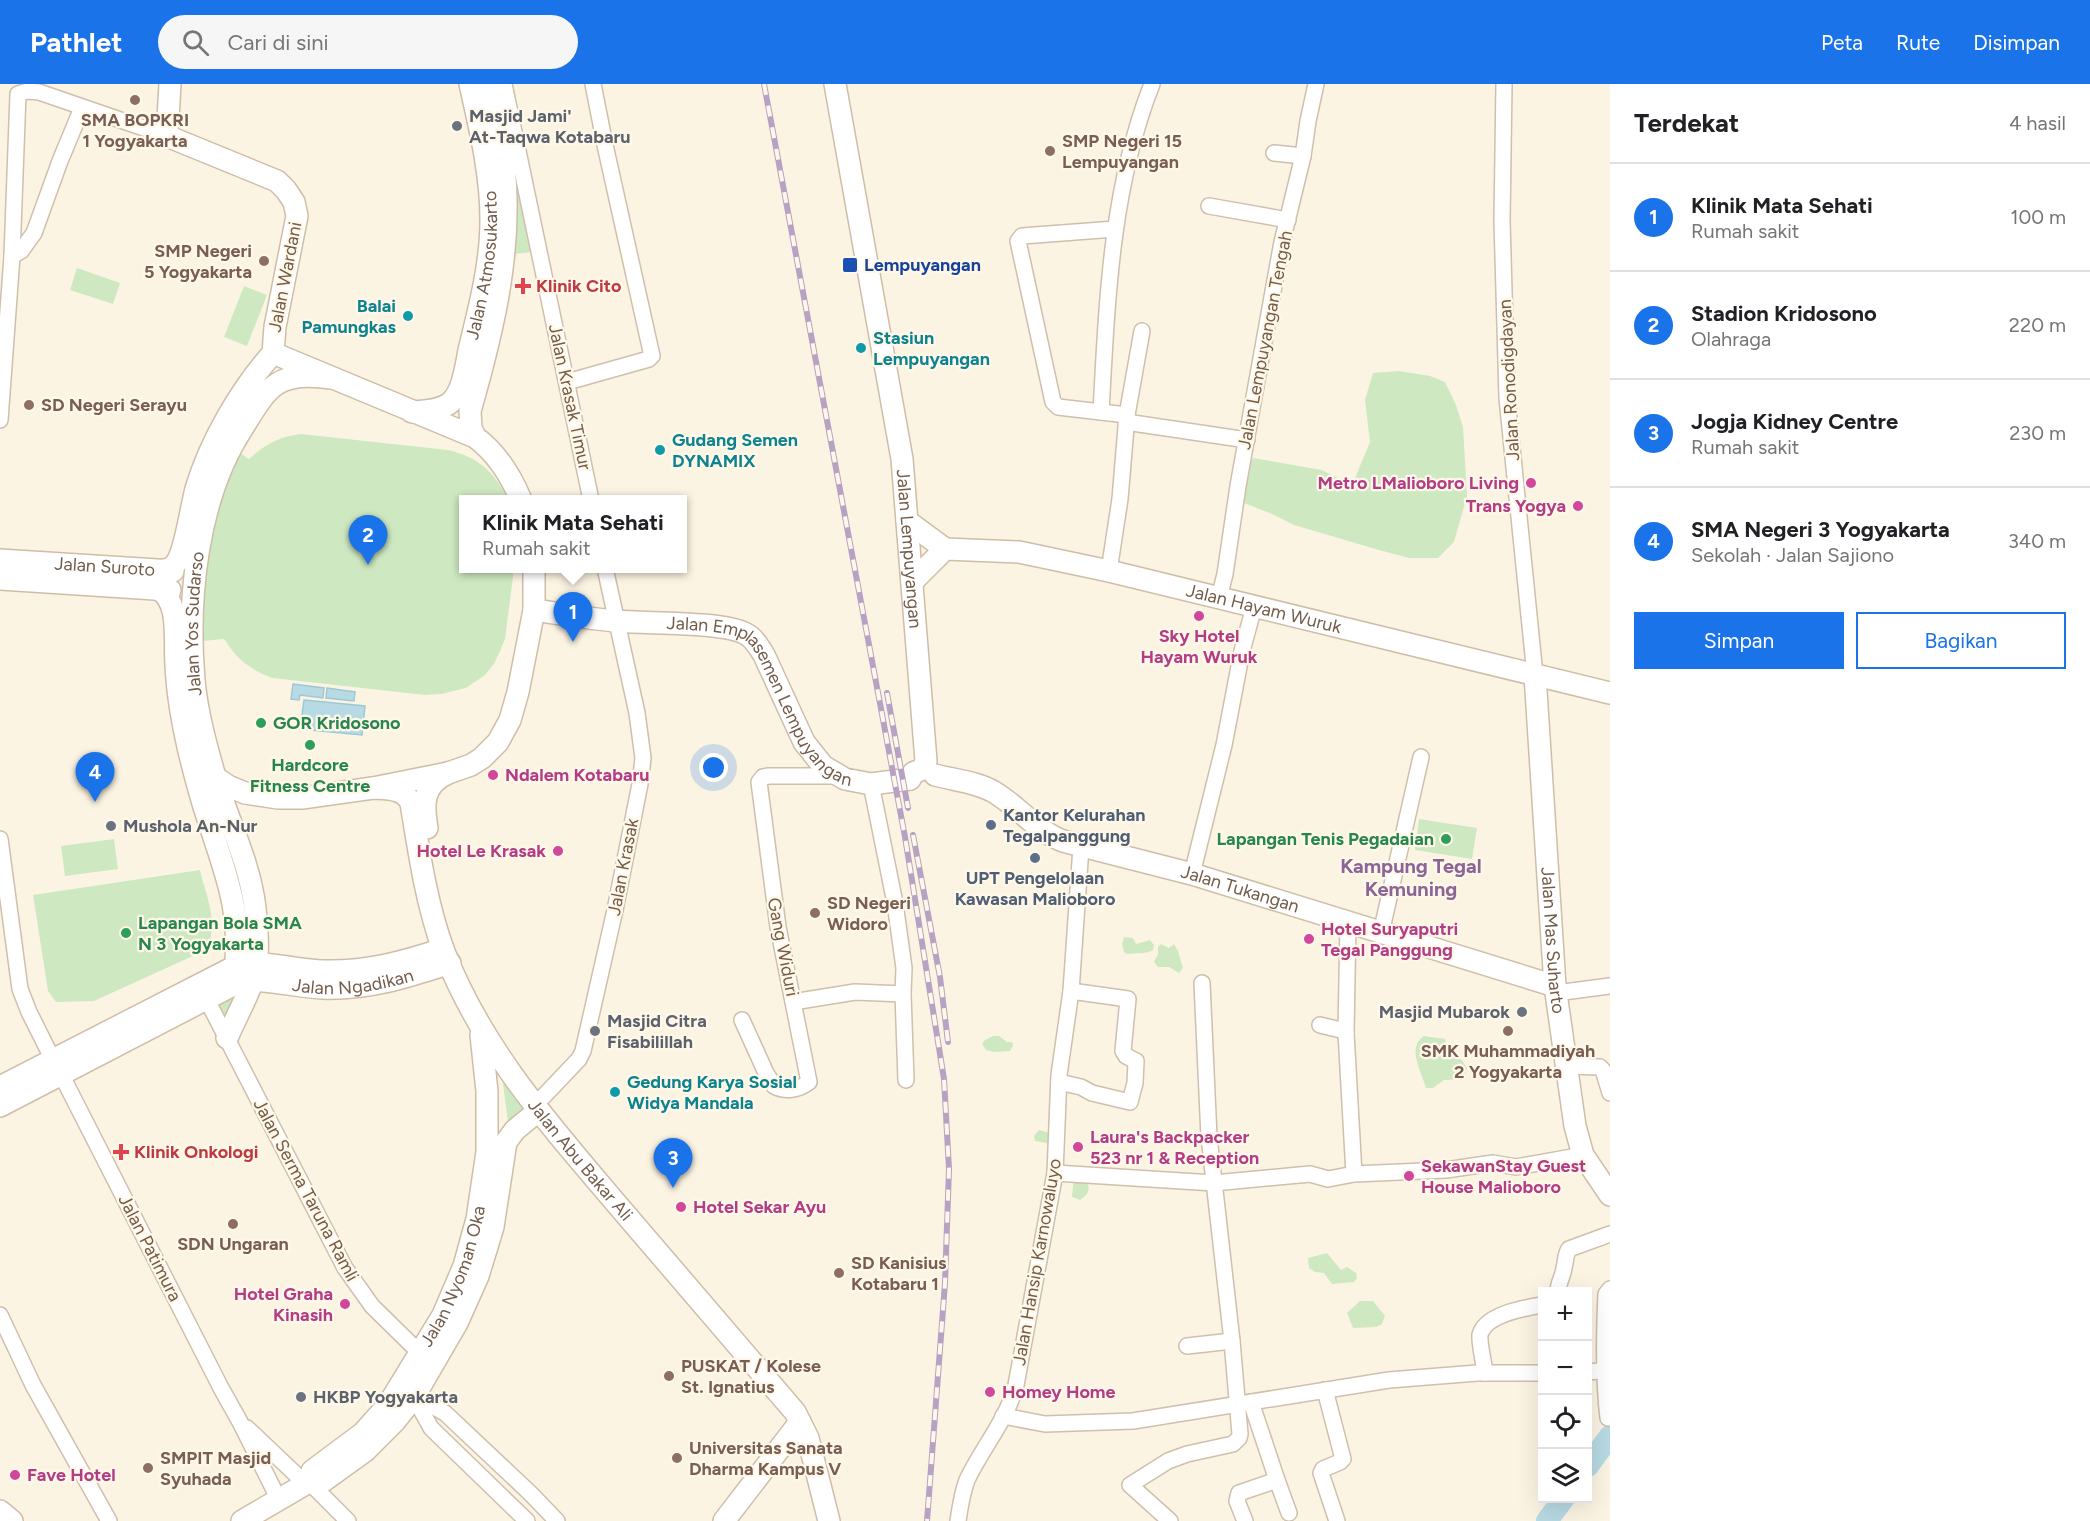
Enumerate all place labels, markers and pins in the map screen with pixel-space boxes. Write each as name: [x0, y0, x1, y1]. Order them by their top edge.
marker: SMA BOPKRI 1 Yogyakarta: [128, 93, 142, 107]
place label: Masjid Jami' At-Taqwa Kotabaru: [469, 105, 631, 148]
place label: SMA BOPKRI 1 Yogyakarta: [81, 109, 189, 152]
marker: Masjid Jami' At-Taqwa Kotabaru: [450, 119, 464, 133]
place label: SMP Negeri 15 Lempuyangan: [1062, 130, 1182, 173]
marker: SMP Negeri 15 Lempuyangan: [1043, 144, 1057, 158]
place label: SMP Negeri 5 Yogyakarta: [144, 240, 252, 283]
marker: SMP Negeri 5 Yogyakarta: [257, 254, 271, 268]
place label: Lempuyangan: [864, 254, 981, 276]
marker: Lempuyangan: [841, 256, 859, 274]
place label: Klinik Cito: [536, 275, 621, 297]
marker: Klinik Cito: [514, 277, 532, 295]
place label: Balai Pamungkas: [302, 295, 397, 338]
marker: Balai Pamungkas: [401, 309, 415, 323]
place label: Stasiun Lempuyangan: [873, 327, 990, 370]
marker: Stasiun Lempuyangan: [854, 341, 868, 355]
place label: SD Negeri Serayu: [41, 394, 187, 416]
marker: SD Negeri Serayu: [22, 398, 36, 412]
place label: Gudang Semen DYNAMIX: [672, 429, 798, 472]
marker: Gudang Semen DYNAMIX: [653, 443, 667, 457]
place label: Metro LMalioboro Living: [1318, 472, 1519, 494]
marker: Metro LMalioboro Living: [1524, 476, 1538, 490]
place label: Trans Yogya: [1466, 495, 1566, 517]
marker: Trans Yogya: [1571, 499, 1585, 513]
pin: 2: [348, 516, 388, 565]
pin: 1: [554, 592, 592, 642]
marker: Sky Hotel Hayam Wuruk: [1192, 609, 1206, 623]
place label: Sky Hotel Hayam Wuruk: [1141, 625, 1258, 668]
place label: GOR Kridosono: [273, 712, 401, 734]
marker: GOR Kridosono: [254, 716, 268, 730]
marker: Hardcore Fitness Centre: [303, 738, 317, 752]
pin: 4: [76, 752, 115, 802]
place label: Hardcore Fitness Centre: [250, 754, 370, 797]
place label: Ndalem Kotabaru: [505, 764, 650, 786]
marker: Ndalem Kotabaru: [486, 768, 500, 782]
place label: Kantor Kelurahan Tegalpanggung: [1003, 804, 1145, 847]
place label: Mushola An-Nur: [123, 815, 258, 837]
marker: Kantor Kelurahan Tegalpanggung: [984, 818, 998, 832]
marker: Mushola An-Nur: [104, 819, 118, 833]
place label: Lapangan Tenis Pegadaian: [1216, 828, 1434, 850]
marker: Lapangan Tenis Pegadaian: [1439, 832, 1453, 846]
place label: Hotel Le Krasak: [416, 840, 546, 862]
marker: Hotel Le Krasak: [551, 844, 565, 858]
marker: UPT Pengelolaan Kawasan Malioboro: [1028, 851, 1042, 865]
place label: UPT Pengelolaan Kawasan Malioboro: [955, 867, 1115, 910]
place label: SD Negeri Widoro: [827, 892, 911, 935]
marker: SD Negeri Widoro: [808, 906, 822, 920]
place label: Lapangan Bola SMA N 3 Yogyakarta: [138, 912, 302, 955]
place label: Hotel Suryaputri Tegal Panggung: [1321, 918, 1458, 961]
marker: Lapangan Bola SMA N 3 Yogyakarta: [119, 926, 133, 940]
marker: Hotel Suryaputri Tegal Panggung: [1302, 932, 1316, 946]
place label: Masjid Mubarok: [1379, 1001, 1510, 1023]
marker: Masjid Mubarok: [1515, 1005, 1529, 1019]
place label: Masjid Citra Fisabilillah: [607, 1010, 707, 1053]
marker: Masjid Citra Fisabilillah: [588, 1024, 602, 1038]
marker: SMK Muhammadiyah 2 Yogyakarta: [1501, 1024, 1515, 1038]
place label: SMK Muhammadiyah 2 Yogyakarta: [1421, 1040, 1595, 1083]
place label: Gedung Karya Sosial Widya Mandala: [627, 1071, 797, 1114]
marker: Gedung Karya Sosial Widya Mandala: [608, 1085, 622, 1099]
place label: Laura's Backpacker 523 nr 1 & Reception: [1090, 1126, 1259, 1169]
pin: 3: [654, 1138, 692, 1188]
marker: Laura's Backpacker 523 nr 1 & Reception: [1071, 1140, 1085, 1154]
place label: Klinik Onkologi: [134, 1141, 259, 1163]
marker: Klinik Onkologi: [112, 1143, 130, 1161]
place label: SekawanStay Guest House Malioboro: [1421, 1155, 1586, 1198]
marker: SekawanStay Guest House Malioboro: [1402, 1169, 1416, 1183]
place label: Hotel Sekar Ayu: [693, 1196, 826, 1218]
marker: Hotel Sekar Ayu: [674, 1200, 688, 1214]
marker: SDN Ungaran: [226, 1217, 240, 1231]
place label: SDN Ungaran: [177, 1233, 289, 1255]
place label: SD Kanisius Kotabaru 1: [851, 1252, 947, 1295]
marker: SD Kanisius Kotabaru 1: [832, 1266, 846, 1280]
place label: Hotel Graha Kinasih: [234, 1283, 333, 1326]
marker: Hotel Graha Kinasih: [338, 1297, 352, 1311]
place label: PUSKAT / Kolese St. Ignatius: [681, 1355, 821, 1398]
marker: PUSKAT / Kolese St. Ignatius: [662, 1369, 676, 1383]
place label: Homey Home: [1002, 1381, 1116, 1403]
marker: Homey Home: [983, 1385, 997, 1399]
place label: HKBP Yogyakarta: [313, 1386, 458, 1408]
marker: HKBP Yogyakarta: [294, 1390, 308, 1404]
place label: Universitas Sanata Dharma Kampus V: [689, 1437, 843, 1480]
place label: SMPIT Masjid Syuhada: [160, 1447, 271, 1490]
marker: Universitas Sanata Dharma Kampus V: [670, 1451, 684, 1465]
marker: SMPIT Masjid Syuhada: [141, 1461, 155, 1475]
place label: Fave Hotel: [27, 1464, 116, 1486]
marker: Fave Hotel: [8, 1468, 22, 1482]

